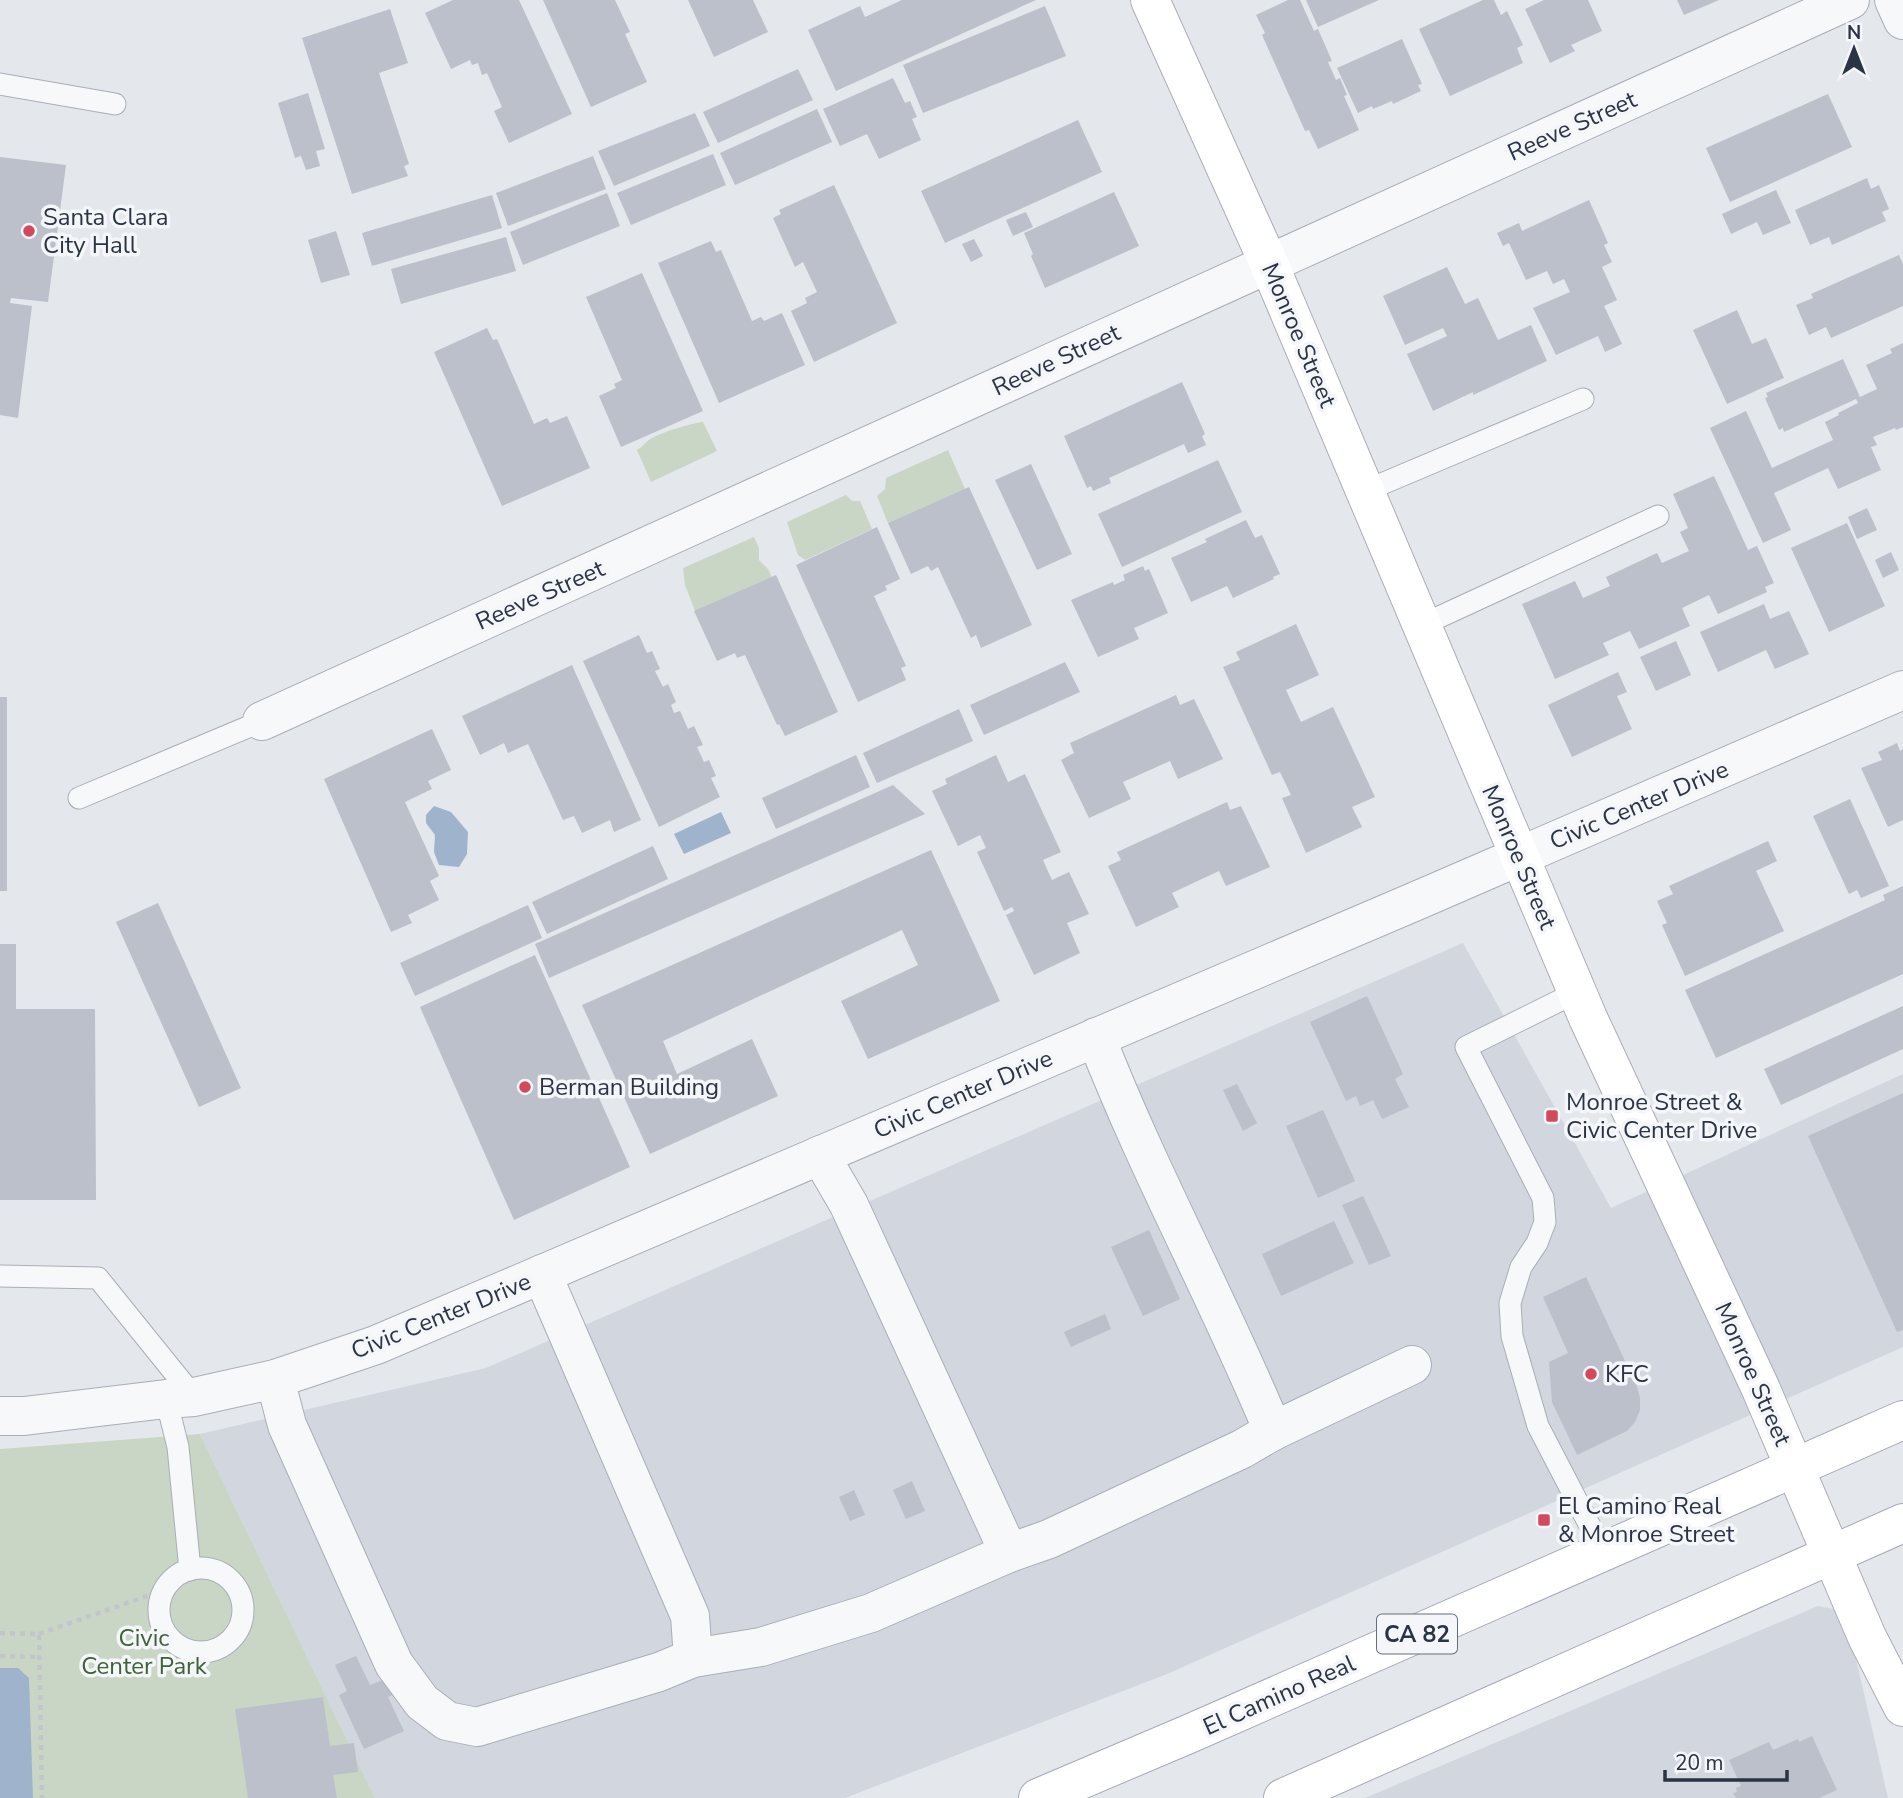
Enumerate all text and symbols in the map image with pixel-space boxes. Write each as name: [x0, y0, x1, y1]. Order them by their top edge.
north arrow: [1819, 14, 1889, 84]
text: N: [1847, 20, 1861, 46]
street label: Reeve Street: [1503, 83, 1642, 169]
place label: Santa Clara City Hall: [43, 201, 169, 261]
marker: Santa Clara City Hall: [21, 223, 37, 239]
street label: Monroe Street: [1254, 258, 1344, 413]
street label: Reeve Street: [987, 316, 1126, 404]
street label: Reeve Street: [471, 552, 610, 638]
street label: Civic Center Drive: [1545, 753, 1733, 857]
street label: Monroe Street: [1474, 780, 1564, 935]
street label: Civic Center Drive: [869, 1042, 1057, 1146]
place label: Berman Building: [539, 1071, 719, 1103]
marker: Berman Building: [517, 1079, 533, 1095]
place label: Monroe Street & Civic Center Drive: [1566, 1086, 1757, 1146]
marker: Monroe Street & Civic Center Drive: [1544, 1108, 1560, 1124]
street label: Civic Center Drive: [346, 1265, 536, 1367]
street label: Monroe Street: [1707, 1297, 1799, 1451]
place label: KFC: [1605, 1358, 1649, 1390]
marker: KFC: [1583, 1366, 1599, 1382]
place label: El Camino Real & Monroe Street: [1558, 1490, 1735, 1550]
marker: El Camino Real & Monroe Street: [1536, 1512, 1552, 1528]
road number: CA 82: [1377, 1614, 1457, 1653]
park label: Civic Center Park: [81, 1622, 208, 1682]
street label: El Camino Real: [1198, 1647, 1360, 1743]
scale bar: [1665, 1738, 1787, 1782]
text: 20 m: [1675, 1749, 1724, 1777]

